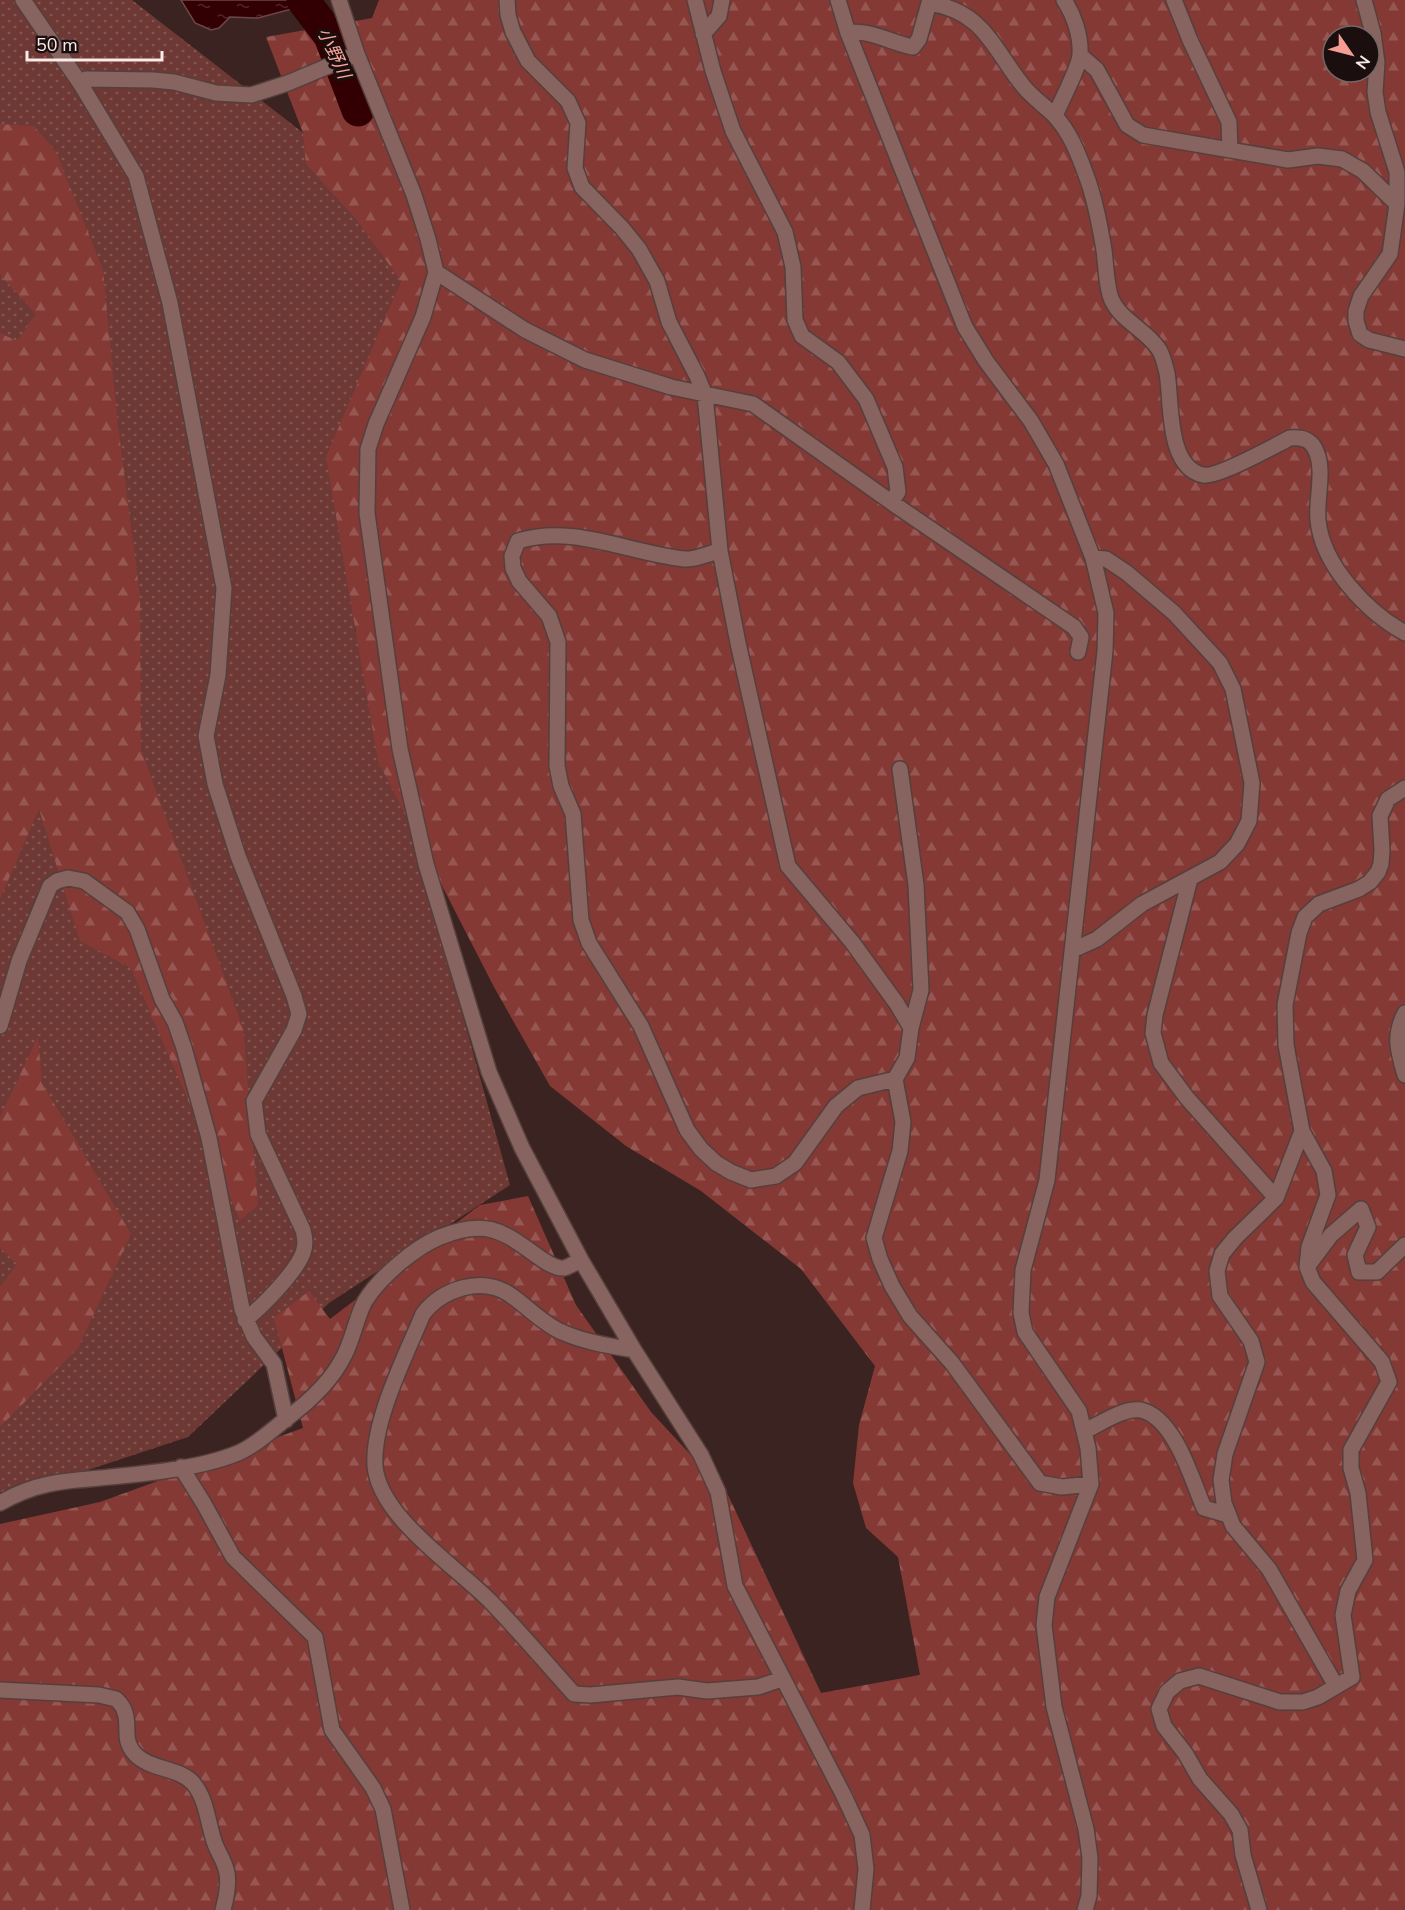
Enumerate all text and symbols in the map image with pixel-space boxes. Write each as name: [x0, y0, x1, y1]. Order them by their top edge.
water label: 小野川: [312, 23, 357, 84]
scale bar: [27, 24, 162, 62]
north arrow: [1321, 24, 1381, 84]
text: 50 m: [36, 33, 78, 57]
text: N: [1350, 51, 1375, 73]

